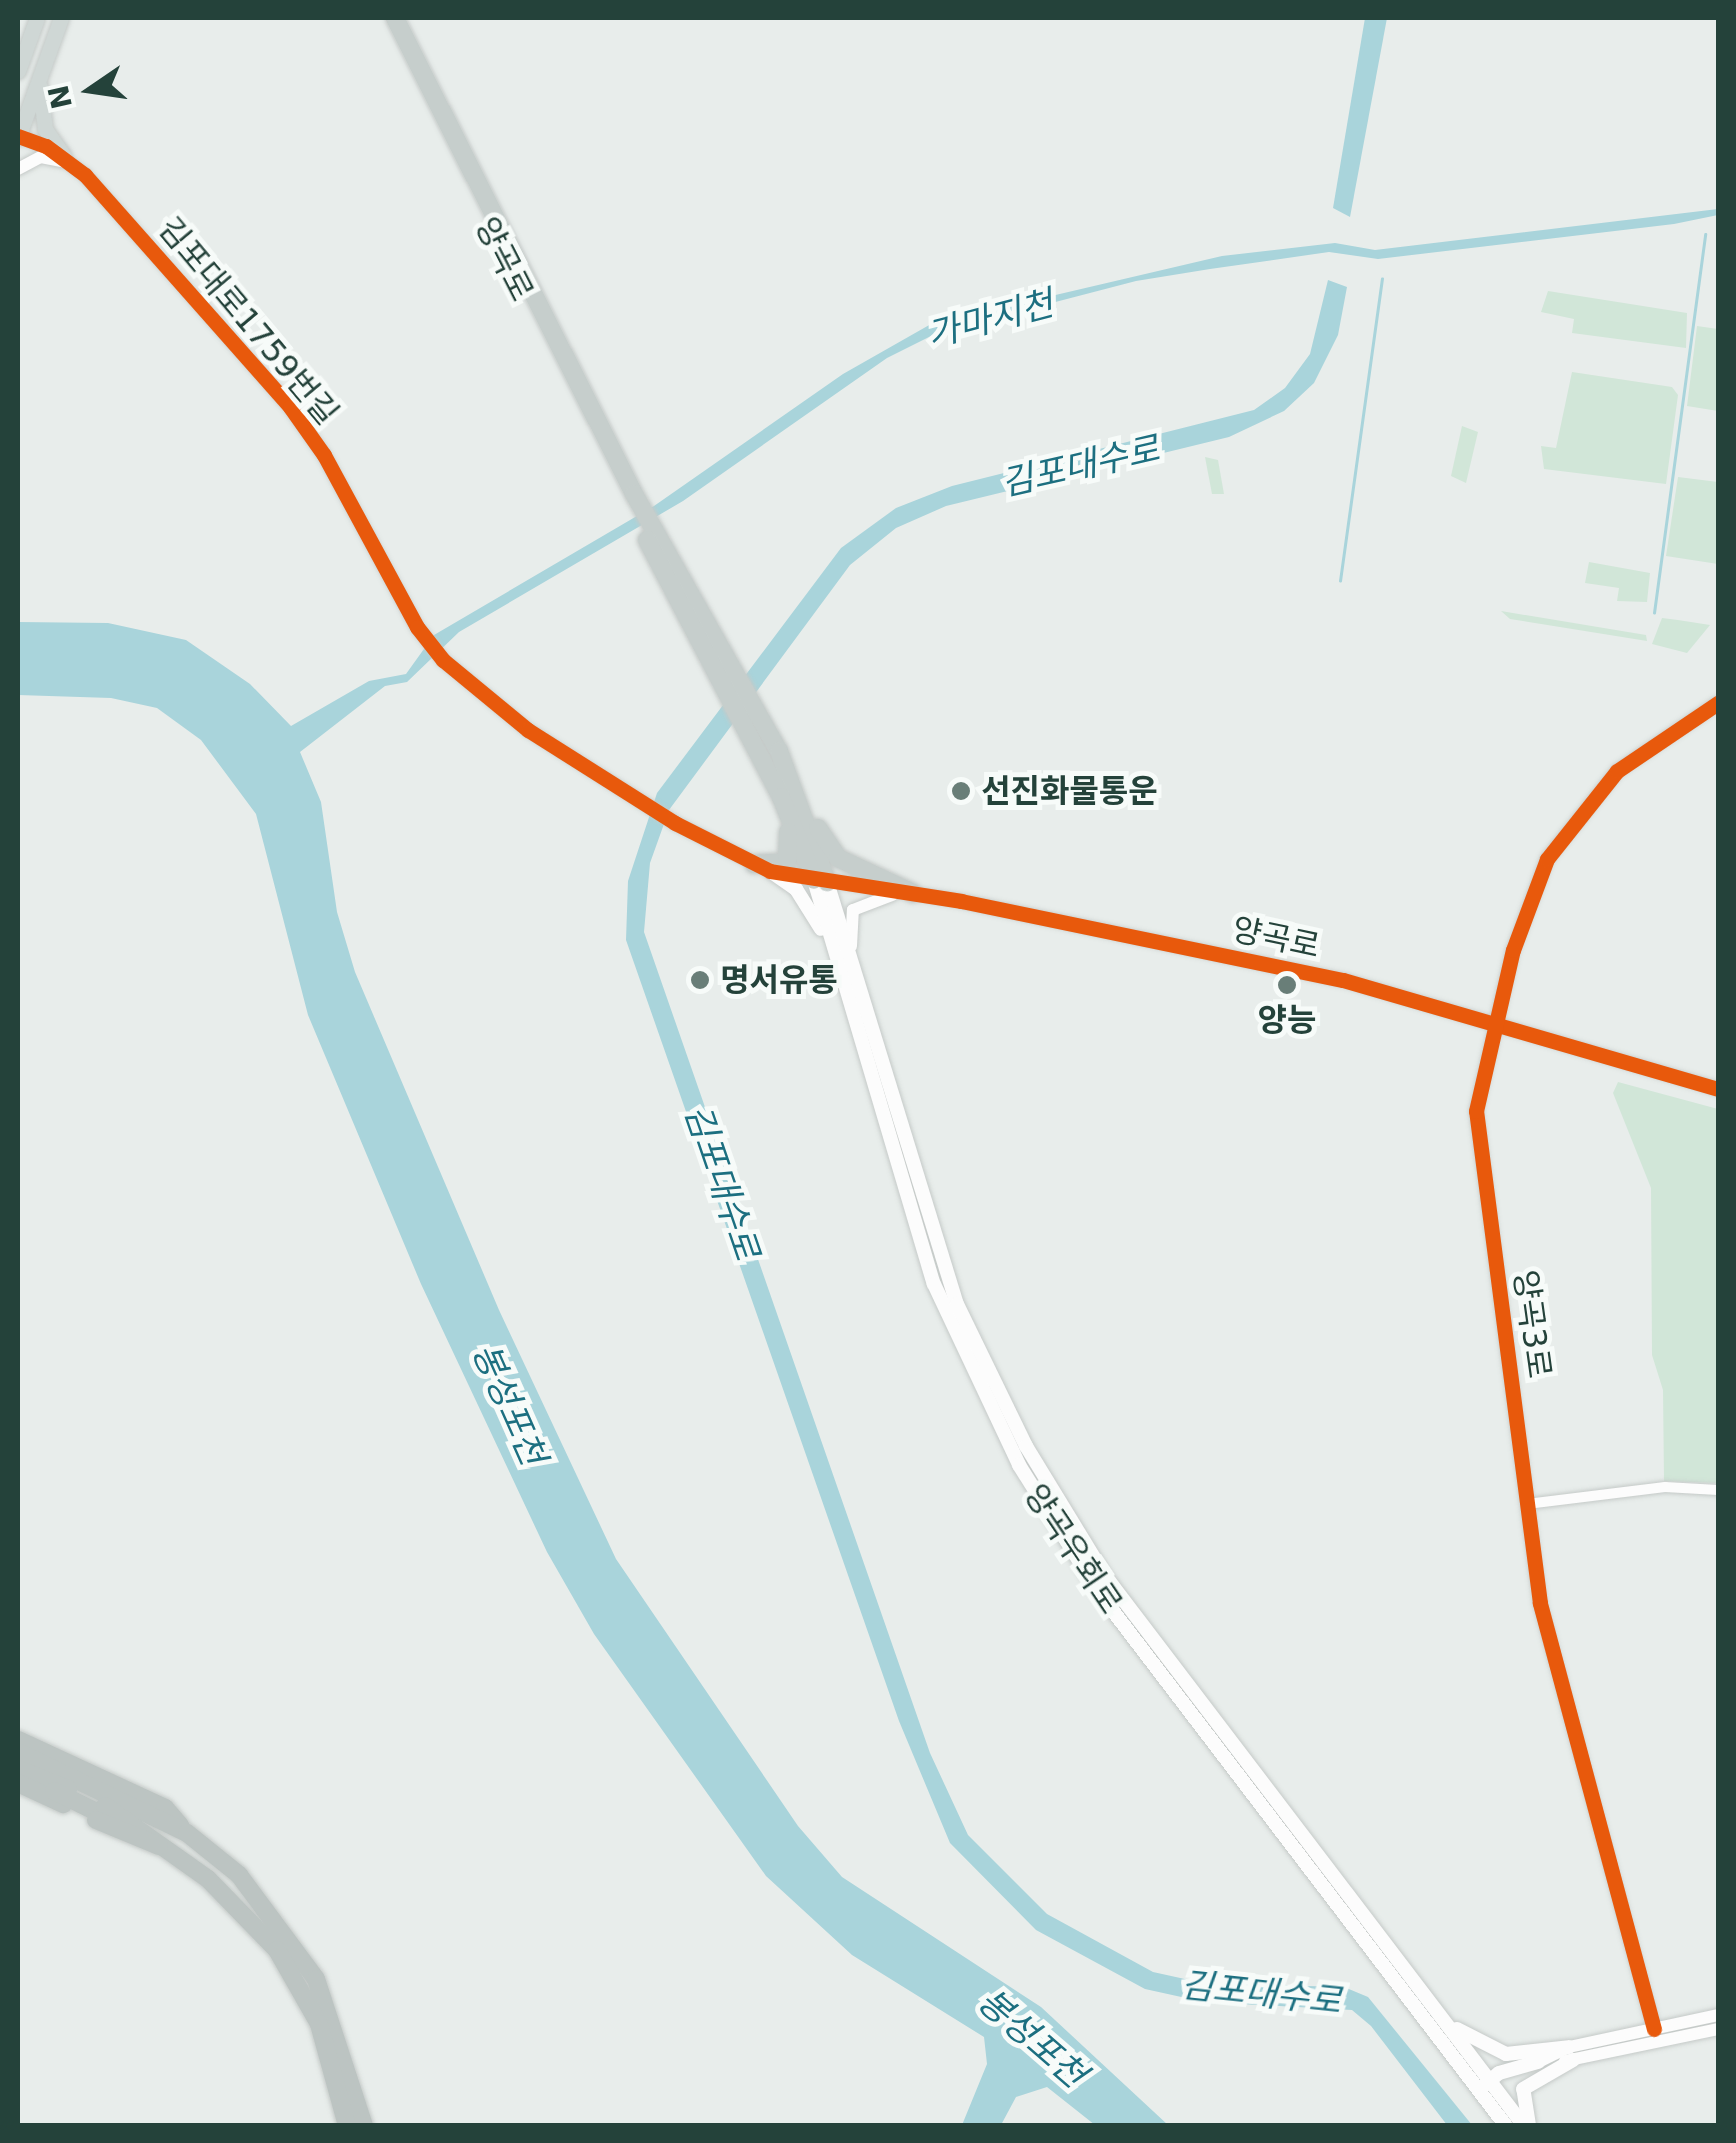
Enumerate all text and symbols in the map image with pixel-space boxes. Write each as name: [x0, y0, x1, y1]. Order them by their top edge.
north arrow: [40, 40, 140, 140]
text: N: [42, 82, 79, 112]
street label: 김포대로1759번길: [150, 210, 346, 432]
street label: 양곡로: [467, 211, 541, 307]
water label: 가마지천: [922, 282, 1058, 356]
water label: 김포대수로: [997, 427, 1163, 505]
place label: 선진화물통운: [981, 772, 1158, 810]
marker: 선진화물통운: [950, 780, 972, 802]
street label: 양곡로: [1229, 910, 1323, 966]
place label: 명서유통: [720, 961, 838, 999]
marker: 명서유통: [689, 969, 711, 991]
marker: 양능: [1276, 974, 1298, 996]
place label: 양능: [1258, 1001, 1316, 1039]
water label: 김포대수로: [676, 1099, 768, 1265]
street label: 양곡3로: [1505, 1268, 1559, 1380]
water label: 봉성포천: [464, 1337, 554, 1471]
street label: 양곡우회로: [1016, 1477, 1130, 1621]
water label: 김포대수로: [1179, 1964, 1343, 2022]
water label: 봉성포천: [970, 1980, 1094, 2096]

